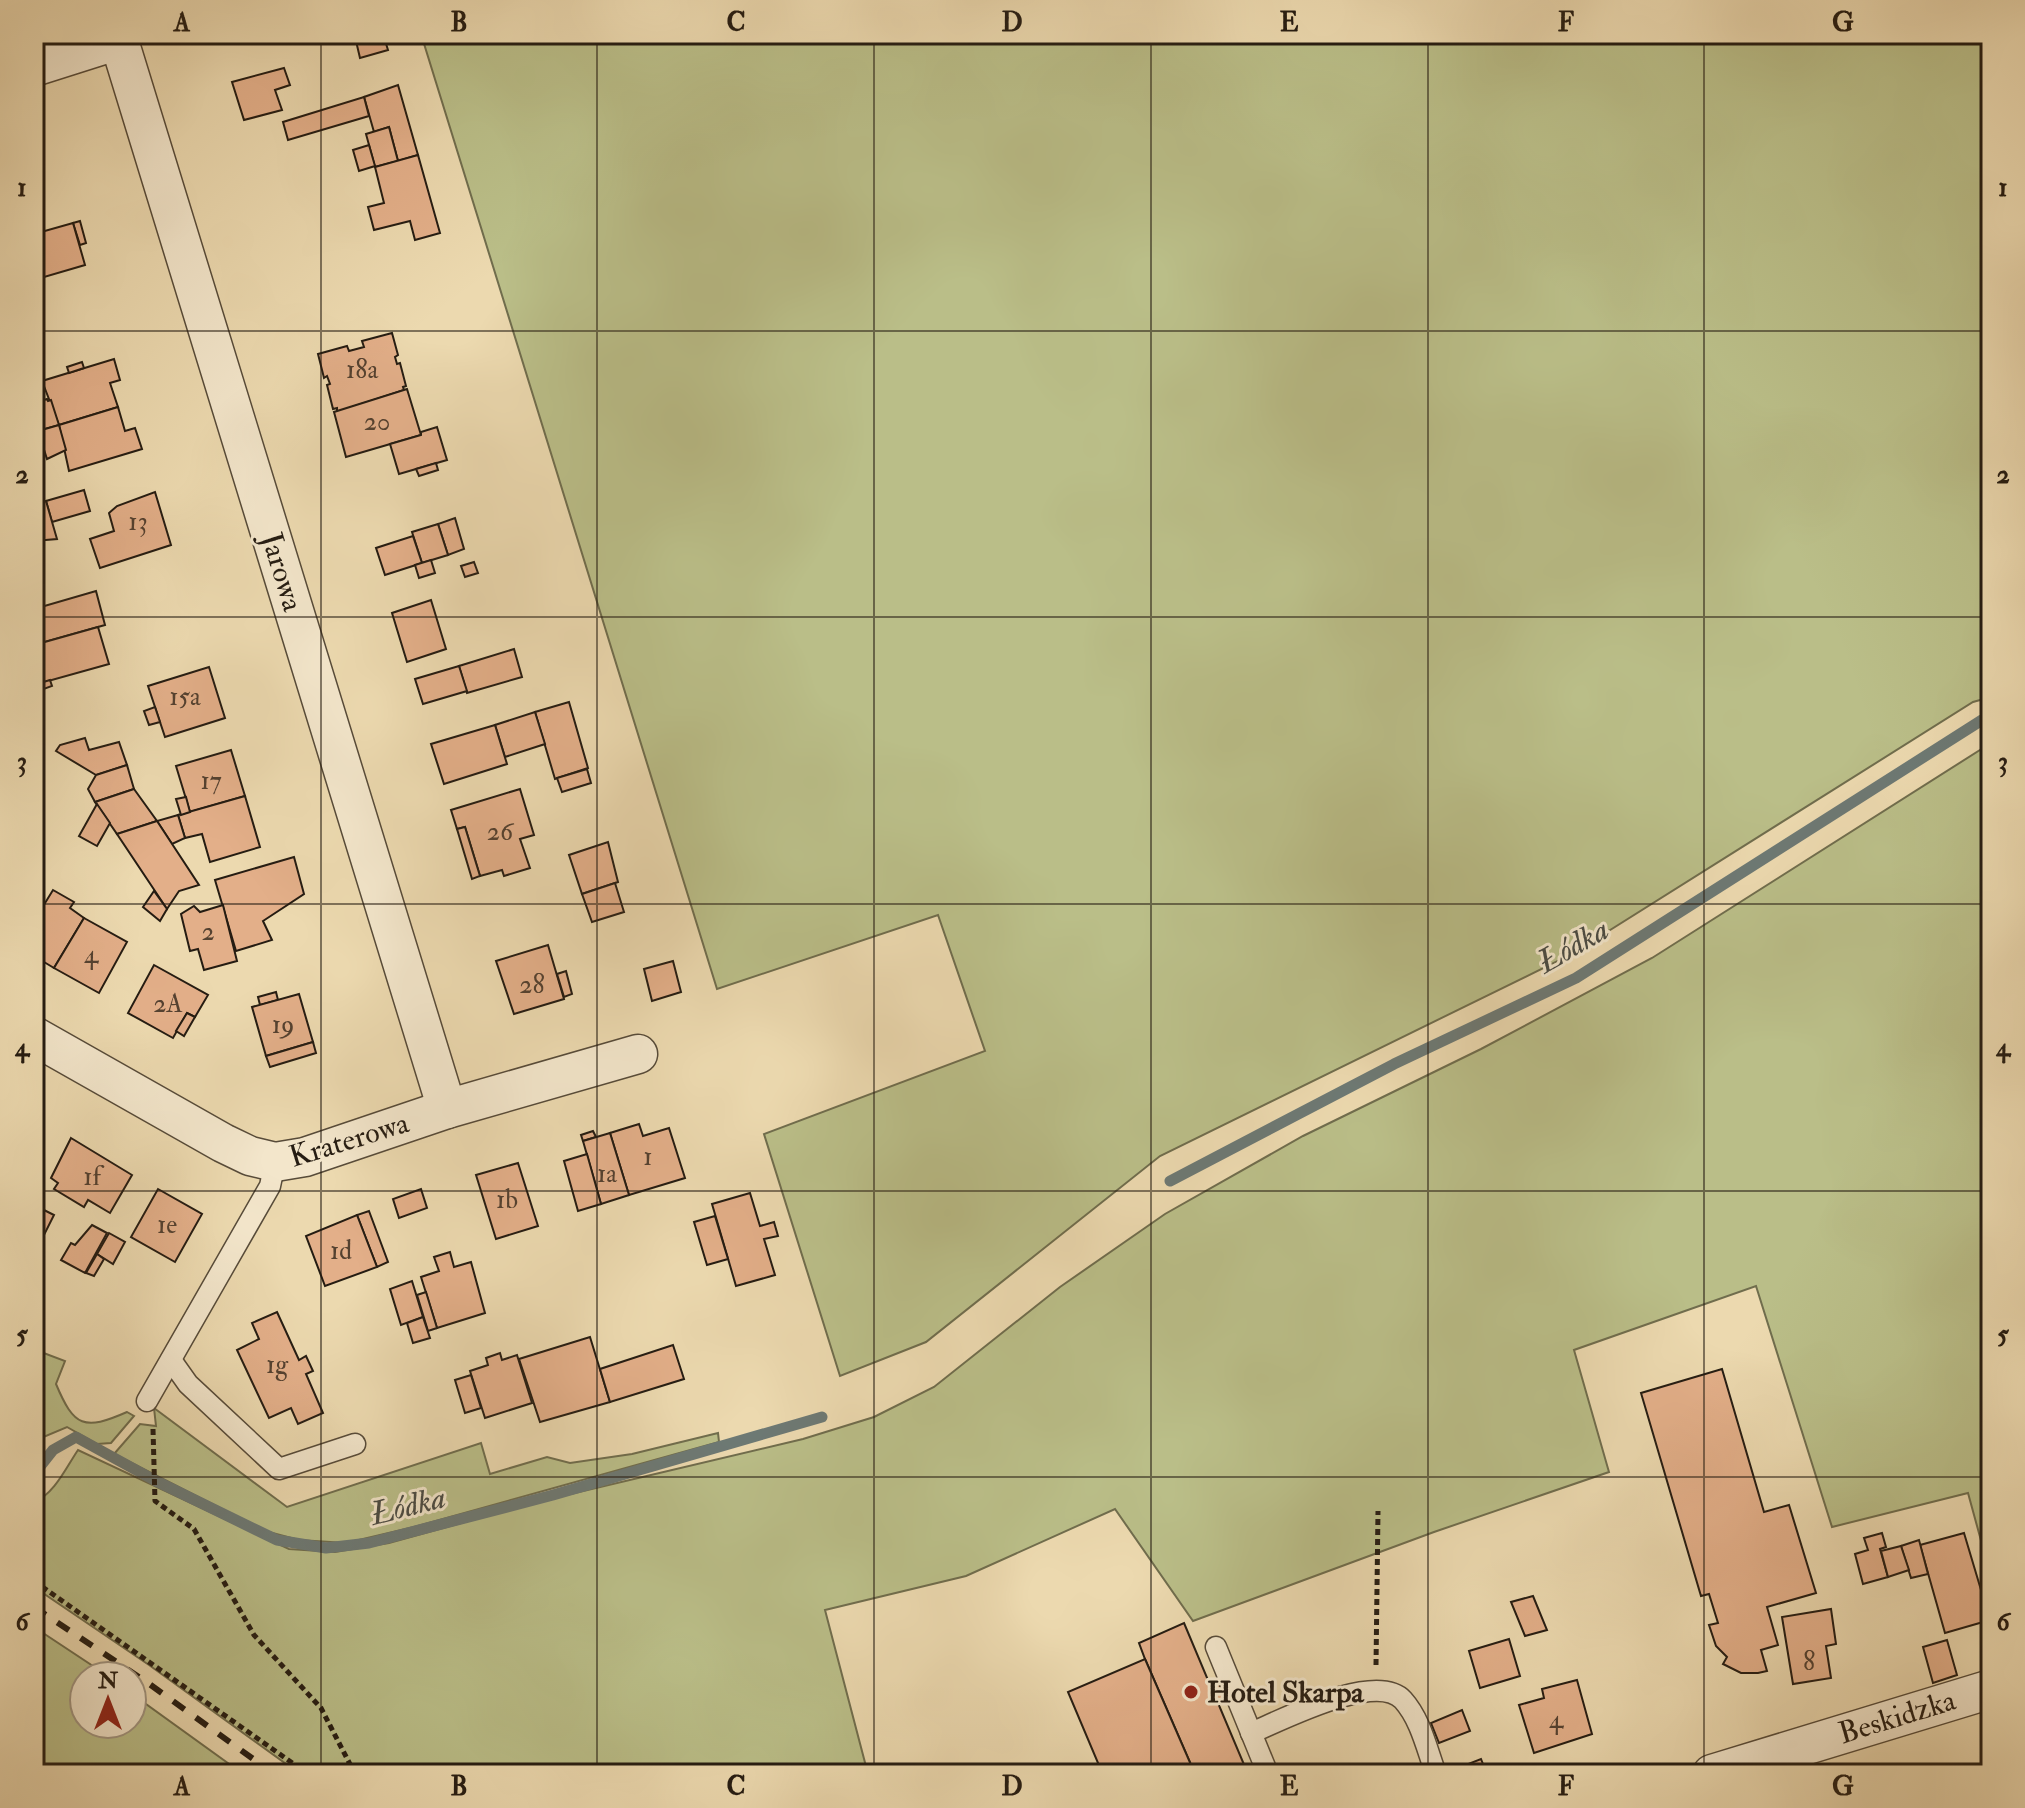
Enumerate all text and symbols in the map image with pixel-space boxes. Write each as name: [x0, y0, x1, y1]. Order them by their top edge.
text: A: [173, 7, 191, 39]
text: B: [450, 7, 468, 39]
text: C: [726, 7, 746, 39]
text: D: [1001, 7, 1023, 39]
text: E: [1280, 7, 1299, 39]
text: F: [1558, 7, 1575, 39]
text: G: [1832, 7, 1854, 39]
text: 1: [17, 172, 27, 204]
text: 1: [1998, 172, 2008, 204]
house number: 18a: [346, 354, 378, 386]
house number: 20: [364, 406, 390, 438]
text: 2: [15, 459, 29, 491]
text: 2: [1996, 459, 2010, 491]
house number: 13: [128, 506, 148, 538]
street label: Jarowa: [252, 527, 312, 616]
house number: 15a: [169, 681, 201, 713]
text: 3: [17, 746, 27, 778]
text: 3: [1998, 746, 2008, 778]
house number: 17: [200, 765, 222, 797]
house number: 26: [487, 816, 515, 848]
water label: Łódka: [1528, 910, 1616, 983]
house number: 2: [201, 916, 215, 948]
house number: 4: [84, 939, 99, 971]
house number: 28: [519, 969, 545, 1001]
house number: 2A: [153, 988, 183, 1020]
house number: 19: [272, 1009, 294, 1041]
text: 4: [14, 1032, 31, 1064]
text: 4: [1995, 1032, 2012, 1064]
street label: Kraterowa: [285, 1104, 414, 1176]
house number: 1: [643, 1141, 653, 1173]
house number: 1a: [597, 1158, 617, 1190]
house number: 1f: [83, 1161, 104, 1193]
house number: 1b: [496, 1184, 518, 1216]
house number: 1e: [157, 1209, 177, 1241]
house number: 1d: [330, 1235, 352, 1267]
text: 5: [16, 1319, 28, 1351]
text: 5: [1997, 1319, 2009, 1351]
house number: 1g: [266, 1349, 289, 1381]
water label: Łódka: [364, 1477, 450, 1535]
text: 6: [15, 1606, 30, 1638]
text: 6: [1996, 1606, 2011, 1638]
house number: 8: [1803, 1646, 1815, 1678]
north arrow: [68, 1660, 148, 1740]
text: N: [97, 1667, 118, 1695]
place label: Hotel Skarpa: [1207, 1674, 1365, 1711]
street label: Beskidzka: [1834, 1682, 1961, 1752]
marker: Hotel Skarpa: [1182, 1683, 1200, 1701]
house number: 4: [1549, 1704, 1564, 1736]
text: A: [173, 1771, 191, 1803]
text: B: [450, 1771, 468, 1803]
text: C: [726, 1771, 746, 1803]
text: D: [1001, 1771, 1023, 1803]
text: E: [1280, 1771, 1299, 1803]
text: F: [1558, 1771, 1575, 1803]
text: G: [1832, 1771, 1854, 1803]

